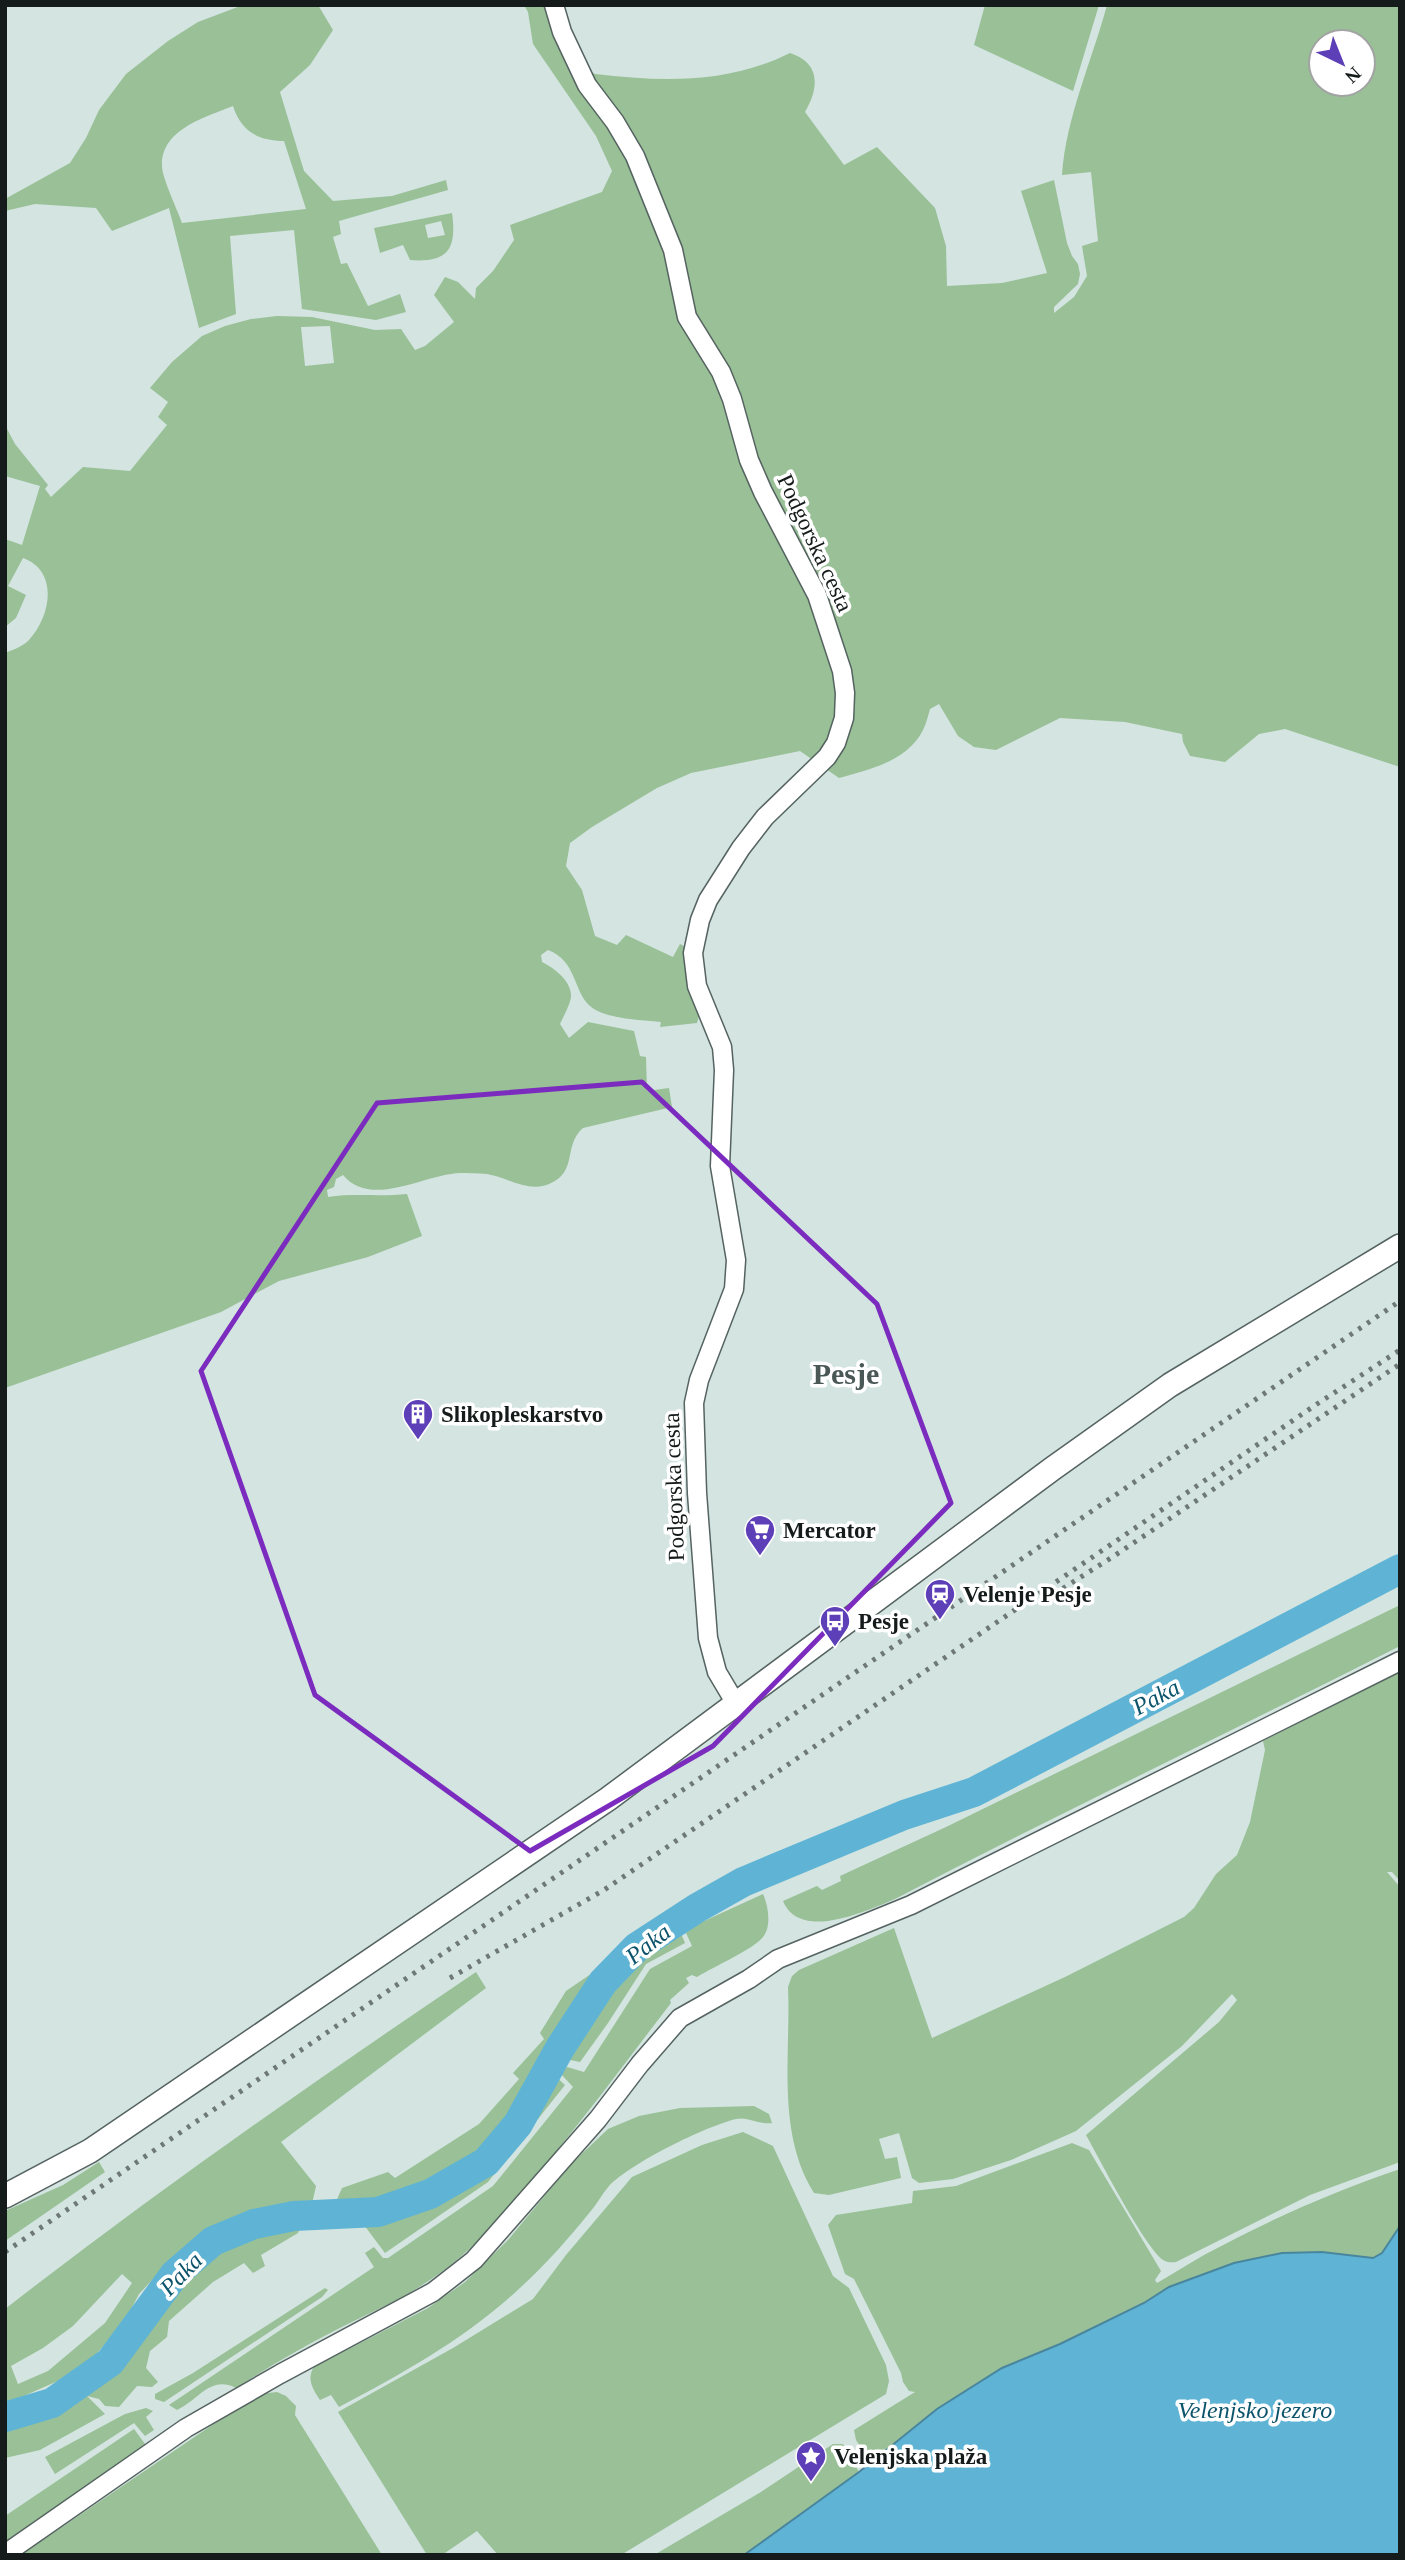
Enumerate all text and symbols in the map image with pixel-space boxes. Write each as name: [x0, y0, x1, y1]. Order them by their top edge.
north arrow: [1307, 28, 1377, 98]
text: N: [1341, 63, 1365, 88]
street label: Podgorska cesta: [772, 470, 858, 616]
district label: Pesje: [813, 1357, 879, 1390]
building icon: Slikopleskarstvo: [401, 1397, 435, 1441]
place label: Slikopleskarstvo: [441, 1402, 603, 1427]
street label: Podgorska cesta: [659, 1412, 689, 1562]
supermarket icon: Mercator: [743, 1513, 777, 1557]
place label: Mercator: [783, 1518, 876, 1543]
station icon: Velenje Pesje: [923, 1577, 957, 1621]
place label: Velenje Pesje: [963, 1582, 1092, 1607]
bus stop icon: Pesje: [818, 1604, 852, 1648]
place label: Pesje: [858, 1609, 909, 1634]
water label: Paka: [1127, 1674, 1184, 1721]
water label: Paka: [620, 1919, 675, 1970]
water label: Paka: [154, 2247, 207, 2301]
water label: Velenjsko jezero: [1178, 2397, 1332, 2423]
place icon: Velenjska plaža: [794, 2439, 828, 2483]
place label: Velenjska plaža: [834, 2444, 988, 2469]

